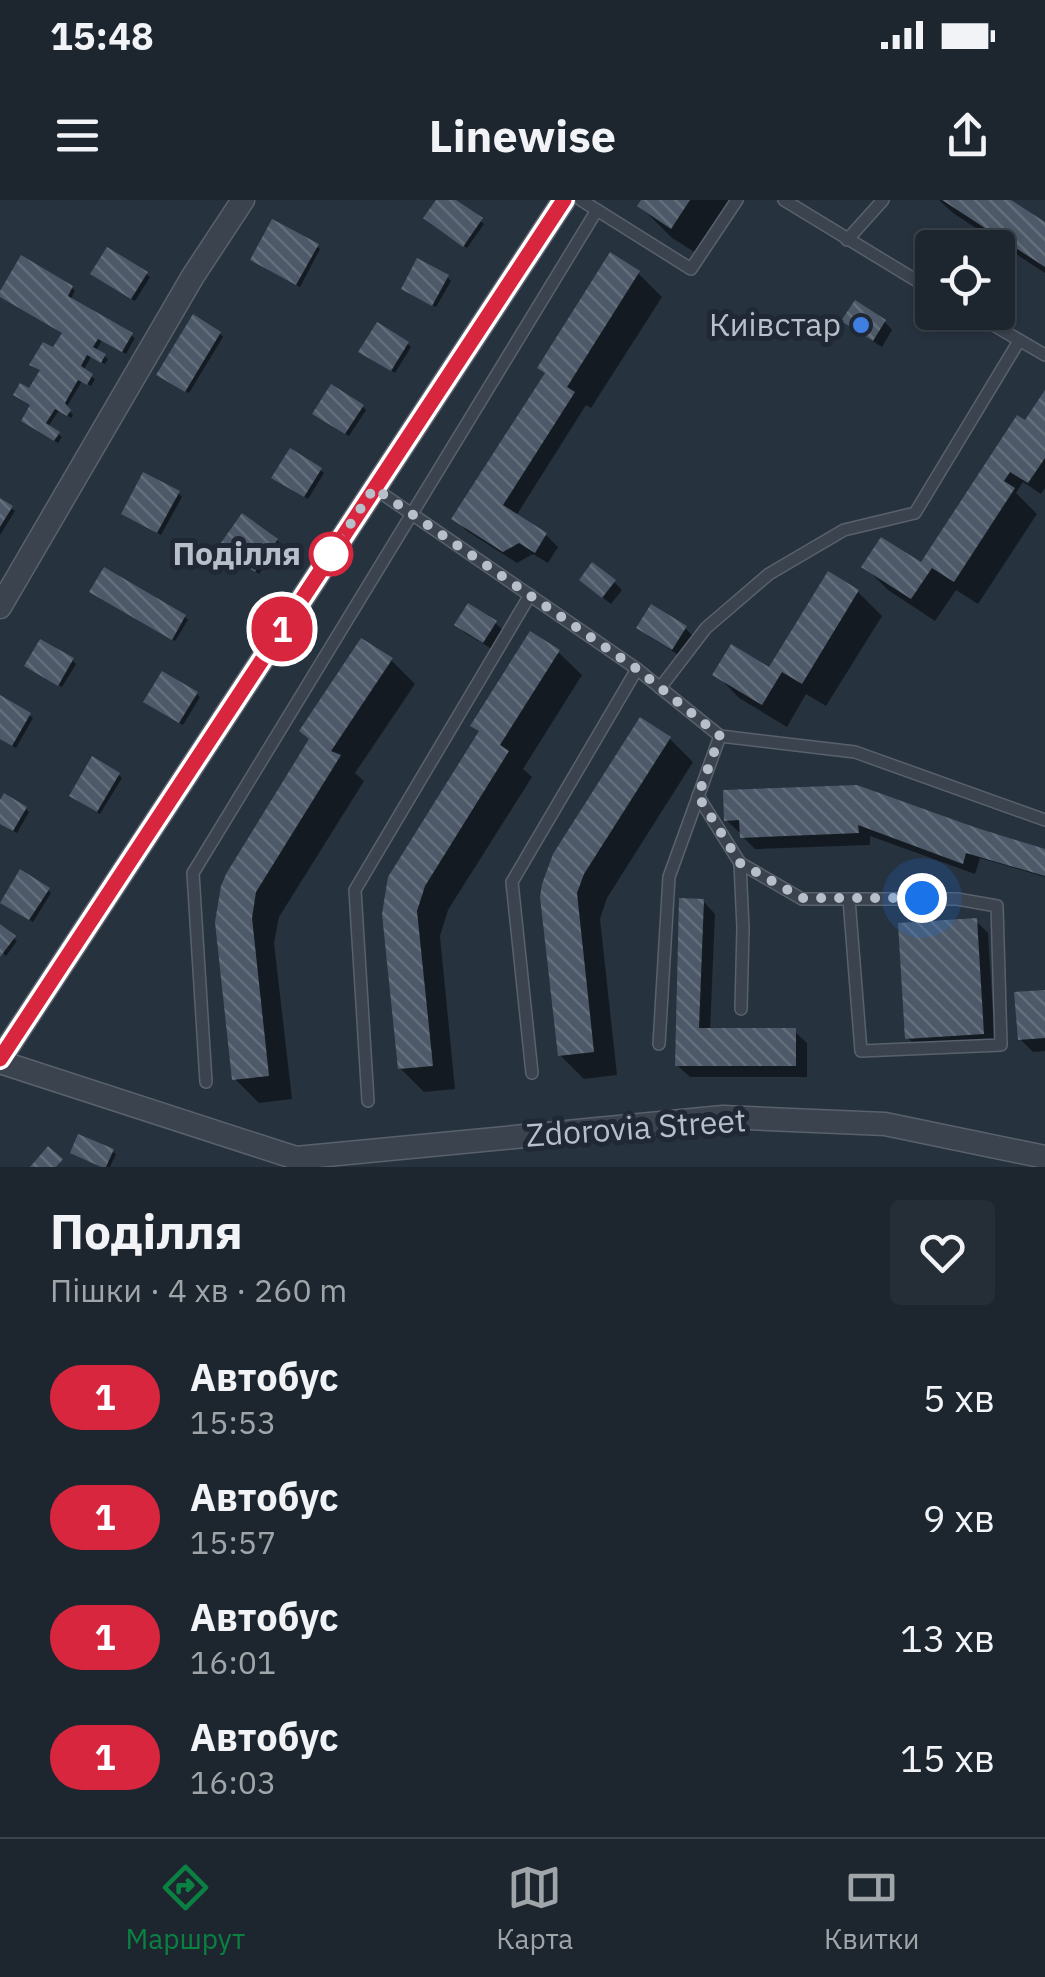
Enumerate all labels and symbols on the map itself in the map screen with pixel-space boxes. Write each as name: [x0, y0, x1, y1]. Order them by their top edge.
place label: Киівстар: [709, 303, 841, 345]
marker: Киівстар: [850, 314, 872, 336]
place label: Поділля: [172, 532, 301, 574]
marker: Поділля: [310, 533, 352, 575]
line badge: 1: [250, 596, 314, 662]
your location: [897, 873, 947, 923]
street label: Zdorovia Street: [525, 1098, 747, 1156]

